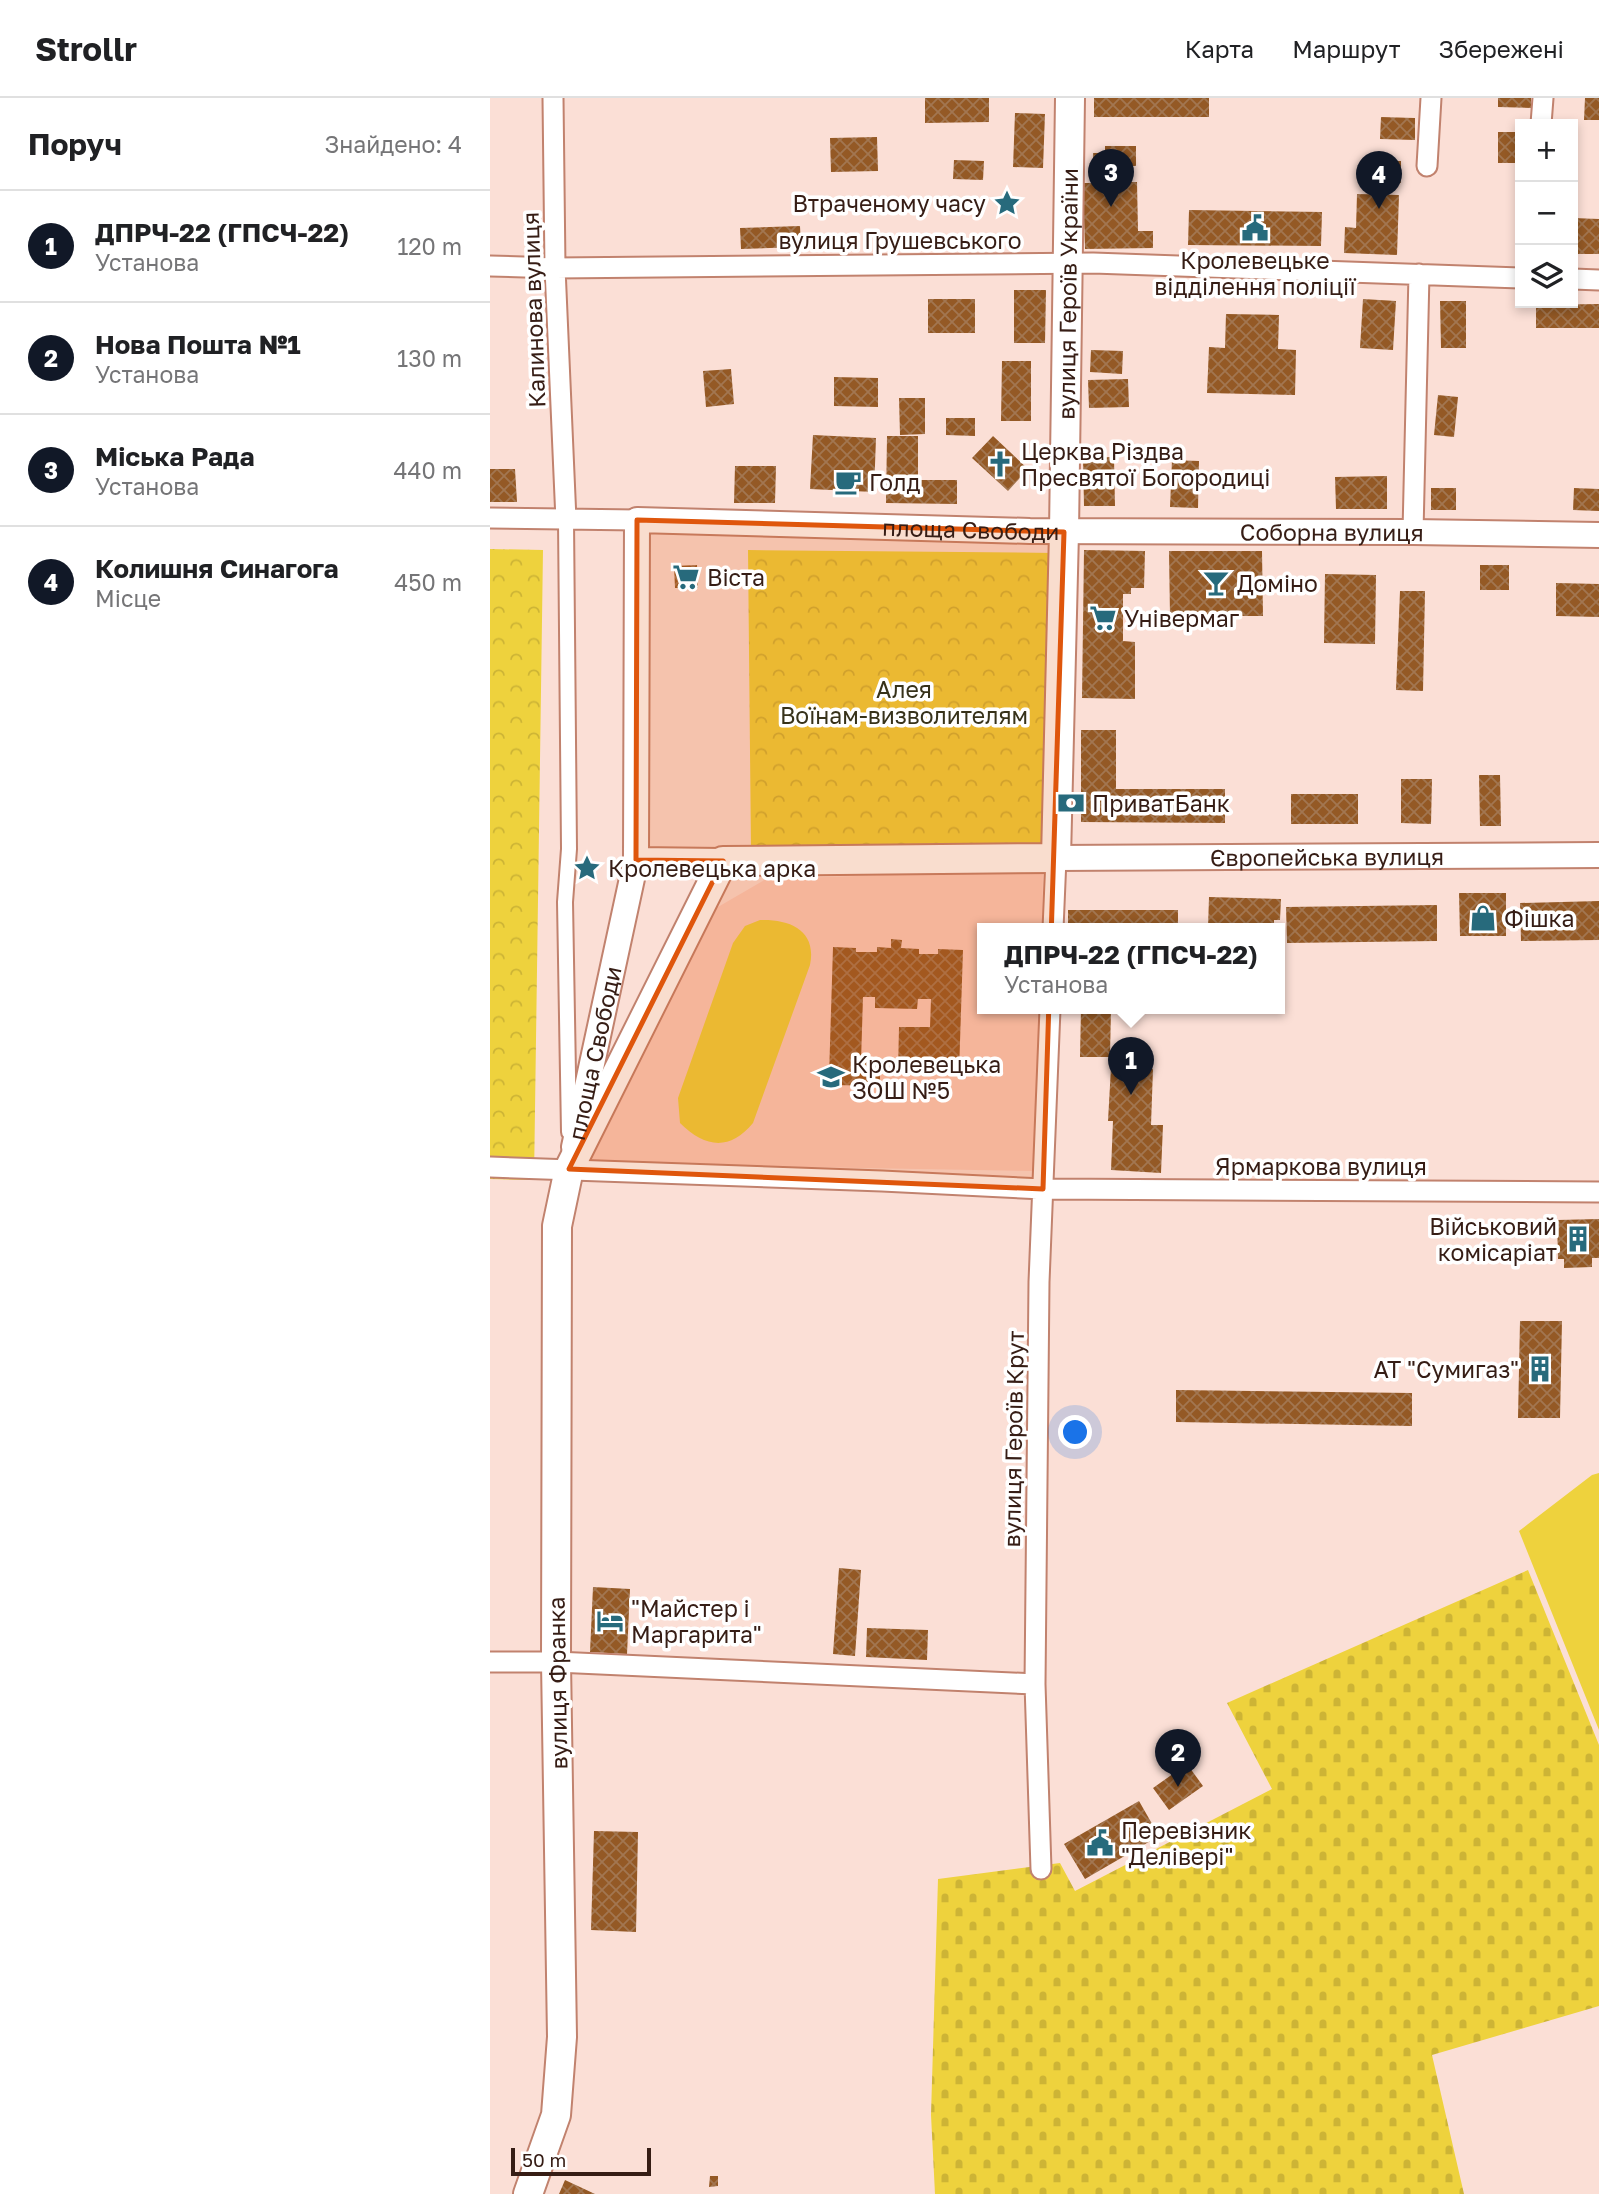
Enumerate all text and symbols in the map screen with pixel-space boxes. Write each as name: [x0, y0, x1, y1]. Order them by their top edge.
text: Strollr: [35, 29, 137, 68]
text: Карта: [1185, 34, 1254, 63]
text: Маршрут: [1292, 34, 1401, 63]
text: Збережені: [1439, 34, 1564, 63]
map controls: [1515, 119, 1578, 308]
button: +: [1515, 119, 1578, 182]
text: Поруч: [28, 126, 122, 162]
text: Знайдено: 4: [324, 130, 462, 158]
pin: 3: [1088, 149, 1134, 207]
pin: 4: [1356, 151, 1402, 209]
street label: вулиця Героїв України: [1052, 168, 1083, 420]
button: −: [1515, 182, 1578, 245]
place icon: Втраченому часу: [992, 188, 1022, 218]
place label: Втраченому часу: [793, 189, 986, 217]
street label: Калинова вулиця: [516, 212, 550, 408]
public building icon: Кролевецьке відділення поліції: [1240, 213, 1270, 243]
text: ДПРЧ-22 (ГПСЧ-22): [95, 217, 349, 248]
street label: вулиця Грушевського: [779, 226, 1022, 254]
text: 1: [45, 232, 57, 260]
text: 120 m: [397, 232, 462, 260]
button: layers: [1515, 245, 1578, 308]
place label: Кролевецьке відділення поліції: [1154, 246, 1357, 300]
text: Установа: [95, 248, 199, 276]
text: Нова Пошта №1: [95, 329, 301, 360]
text: 2: [44, 344, 58, 372]
text: 130 m: [397, 344, 462, 372]
text: Установа: [95, 360, 199, 388]
place label: Церква Різдва Пресвятої Богородиці: [1021, 437, 1270, 491]
text: Міська Рада: [95, 441, 255, 472]
church icon: Церква Різдва Пресвятої Богородиці: [985, 449, 1015, 479]
text: 3: [44, 456, 58, 484]
text: 440 m: [394, 456, 462, 484]
cafe icon: Голд: [833, 467, 863, 497]
place label: Голд: [869, 468, 920, 496]
text: Установа: [95, 472, 199, 500]
street label: площа Свободи: [882, 513, 1059, 545]
street label: Соборна вулиця: [1240, 518, 1424, 546]
text: Колишня Синагога: [95, 553, 339, 584]
supermarket icon: Віста: [671, 562, 701, 592]
place label: Віста: [707, 563, 765, 591]
text: 4: [44, 568, 58, 596]
text: 450 m: [394, 568, 462, 596]
bar icon: Доміно: [1201, 568, 1231, 598]
place label: Доміно: [1237, 569, 1318, 597]
text: Місце: [95, 584, 161, 612]
supermarket icon: Універмаг: [1088, 603, 1118, 633]
place label: Універмаг: [1124, 604, 1240, 632]
park label: Алея Воїнам-визволителям: [780, 675, 1028, 729]
bank icon: ПриватБанк: [1056, 788, 1086, 818]
place label: ПриватБанк: [1092, 789, 1230, 817]
street label: Європейська вулиця: [1210, 842, 1444, 871]
place icon: Кролевецька арка: [572, 853, 602, 883]
place label: Кролевецька арка: [608, 854, 816, 882]
shop icon: Фішка: [1468, 903, 1498, 933]
place label: Фішка: [1504, 904, 1575, 932]
popup: [977, 923, 1285, 1014]
text: ДПРЧ-22 (ГПСЧ-22): [1004, 939, 1258, 970]
street label: площа Свободи: [562, 964, 627, 1143]
text: Установа: [1004, 970, 1108, 998]
pin: 1: [1108, 1037, 1154, 1095]
place label: Кролевецька ЗОШ №5: [852, 1050, 1001, 1104]
school or university icon: Кролевецька ЗОШ №5: [816, 1062, 846, 1092]
street label: Ярмаркова вулиця: [1215, 1152, 1427, 1180]
place label: Військовий комісаріат: [1429, 1212, 1557, 1266]
building icon: Військовий комісаріат: [1563, 1224, 1593, 1254]
street label: вулиця Героїв Крут: [997, 1330, 1029, 1548]
building icon: АТ "Сумигаз": [1525, 1354, 1555, 1384]
place label: АТ "Сумигаз": [1373, 1355, 1519, 1383]
your location: [1058, 1415, 1092, 1449]
place label: "Майстер і Маргарита": [631, 1594, 762, 1648]
street label: вулиця Франка: [541, 1596, 573, 1770]
hotel icon: "Майстер і Маргарита": [595, 1606, 625, 1636]
pin: 2: [1155, 1729, 1201, 1787]
place label: Перевізник "Делівері": [1121, 1816, 1252, 1870]
public building icon: Перевізник "Делівері": [1085, 1828, 1115, 1858]
scale bar: [511, 2145, 651, 2177]
text: 50 m: [522, 2148, 566, 2171]

